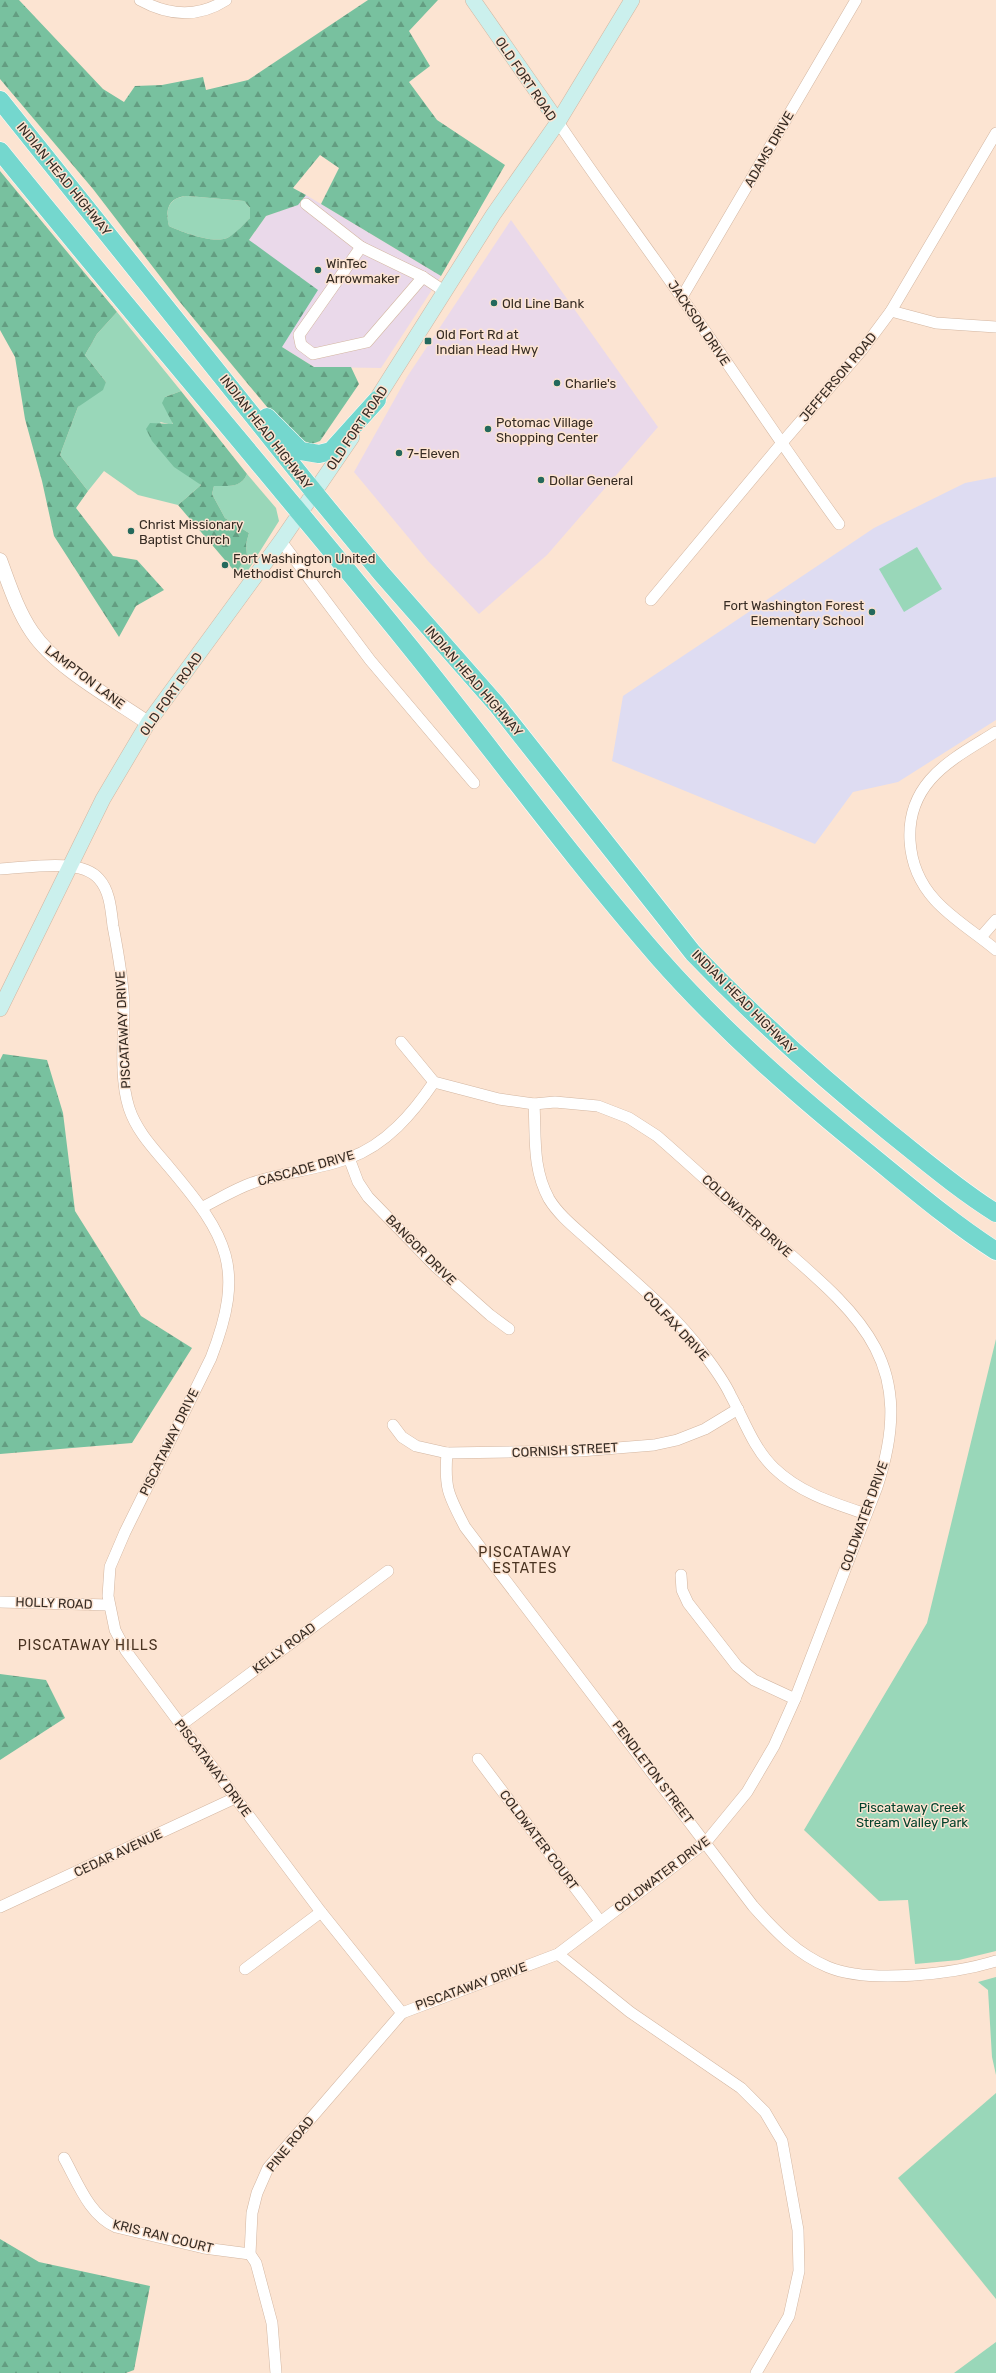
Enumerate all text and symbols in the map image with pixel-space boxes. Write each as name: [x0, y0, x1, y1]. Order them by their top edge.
street label: OLD FORT ROAD: [492, 34, 560, 124]
street label: ADAMS DRIVE: [741, 108, 797, 190]
street label: INDIAN HEAD HIGHWAY: [14, 119, 115, 239]
place label: WinTec Arrowmaker: [326, 256, 400, 286]
marker: WinTec Arrowmaker: [313, 265, 323, 275]
street label: JACKSON DRIVE: [665, 278, 733, 369]
place label: Old Line Bank: [502, 296, 584, 311]
marker: Old Line Bank: [489, 298, 499, 308]
place label: Old Fort Rd at Indian Head Hwy: [436, 327, 538, 357]
street label: JEFFERSON ROAD: [796, 329, 880, 425]
marker: Old Fort Rd at Indian Head Hwy: [423, 336, 433, 346]
street label: INDIAN HEAD HIGHWAY: [217, 372, 316, 493]
place label: Charlie's: [565, 376, 616, 391]
marker: Charlie's: [552, 378, 562, 388]
street label: OLD FORT ROAD: [323, 383, 391, 473]
place label: Potomac Village Shopping Center: [496, 415, 598, 446]
marker: Potomac Village Shopping Center: [483, 424, 493, 434]
place label: 7-Eleven: [407, 446, 460, 461]
marker: 7-Eleven: [394, 448, 404, 458]
place label: Dollar General: [549, 473, 633, 488]
marker: Dollar General: [536, 475, 546, 485]
place label: Christ Missionary Baptist Church: [139, 517, 243, 547]
marker: Christ Missionary Baptist Church: [126, 526, 136, 536]
place label: Fort Washington United Methodist Church: [233, 551, 375, 581]
marker: Fort Washington United Methodist Church: [220, 560, 230, 570]
place label: Fort Washington Forest Elementary School: [723, 598, 864, 628]
marker: Fort Washington Forest Elementary School: [867, 607, 877, 617]
street label: INDIAN HEAD HIGHWAY: [422, 623, 526, 740]
street label: LAMPTON LANE: [42, 642, 128, 712]
street label: OLD FORT ROAD: [137, 649, 205, 739]
street label: INDIAN HEAD HIGHWAY: [689, 947, 800, 1058]
street label: PISCATAWAY DRIVE: [112, 971, 134, 1089]
street label: CASCADE DRIVE: [256, 1147, 356, 1189]
street label: COLDWATER DRIVE: [699, 1172, 795, 1260]
street label: BANGOR DRIVE: [383, 1212, 459, 1288]
street label: COLFAX DRIVE: [640, 1288, 712, 1364]
street label: PISCATAWAY DRIVE: [136, 1386, 202, 1498]
street label: CORNISH STREET: [511, 1440, 619, 1460]
street label: COLDWATER DRIVE: [837, 1459, 891, 1573]
district label: PISCATAWAY ESTATES: [478, 1544, 572, 1577]
street label: HOLLY ROAD: [15, 1594, 93, 1612]
street label: KELLY ROAD: [250, 1619, 318, 1677]
district label: PISCATAWAY HILLS: [18, 1637, 158, 1654]
street label: PISCATAWAY DRIVE: [172, 1716, 254, 1820]
street label: PENDLETON STREET: [609, 1718, 697, 1827]
street label: COLDWATER COURT: [497, 1787, 582, 1893]
park label: Piscataway Creek Stream Valley Park: [856, 1800, 968, 1830]
street label: CEDAR AVENUE: [71, 1826, 165, 1880]
street label: COLDWATER DRIVE: [611, 1833, 713, 1915]
street label: PISCATAWAY DRIVE: [413, 1959, 529, 2013]
street label: PINE ROAD: [263, 2113, 317, 2175]
street label: KRIS RAN COURT: [111, 2216, 215, 2256]

